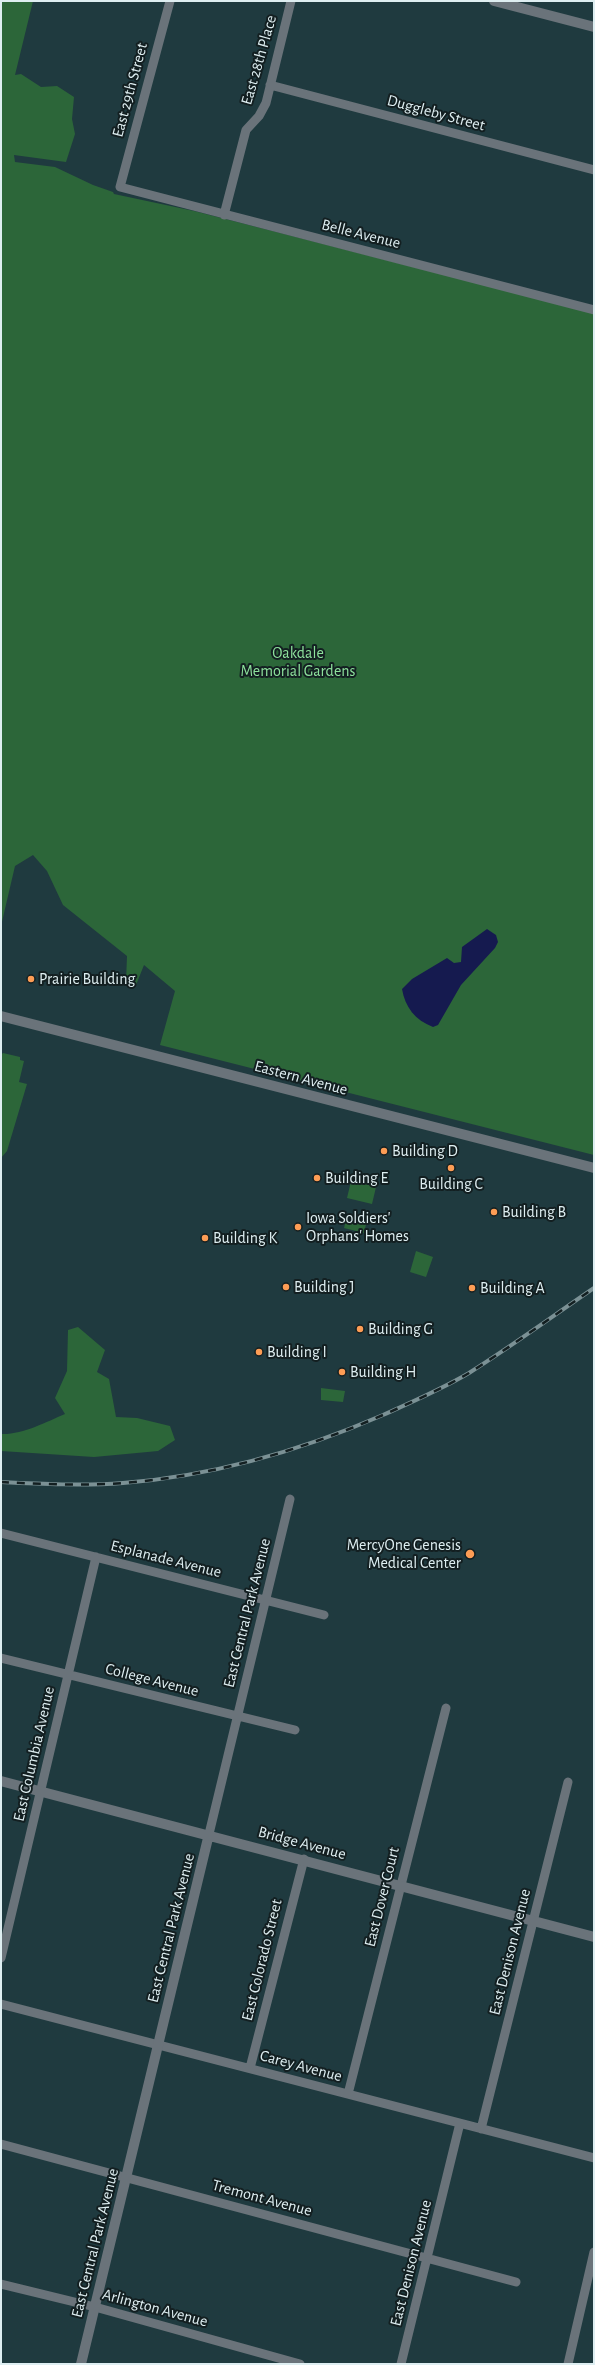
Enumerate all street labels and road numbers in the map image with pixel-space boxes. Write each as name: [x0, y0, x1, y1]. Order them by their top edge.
street label: East 28th Place: [237, 13, 281, 107]
street label: East 29th Street: [108, 41, 152, 139]
street label: Duggleby Street: [385, 91, 487, 135]
street label: Belle Avenue: [320, 215, 402, 253]
street label: Eastern Avenue: [252, 1056, 350, 1100]
street label: Esplanade Avenue: [109, 1536, 223, 1582]
street label: East Central Park Avenue: [219, 1536, 275, 1690]
street label: College Avenue: [103, 1659, 201, 1701]
street label: East Columbia Avenue: [9, 1685, 59, 1823]
street label: Bridge Avenue: [256, 1822, 348, 1864]
street label: East Dover Court: [360, 1845, 404, 1949]
street label: East Central Park Avenue: [143, 1851, 199, 2005]
street label: East Denison Avenue: [485, 1887, 535, 2017]
street label: East Colorado Street: [238, 1897, 286, 2023]
street label: Carey Avenue: [258, 2046, 344, 2086]
street label: East Central Park Avenue: [67, 2166, 123, 2320]
street label: Tremont Avenue: [210, 2175, 314, 2221]
street label: East Denison Avenue: [386, 2198, 436, 2328]
street label: Arlington Avenue: [100, 2285, 210, 2331]

